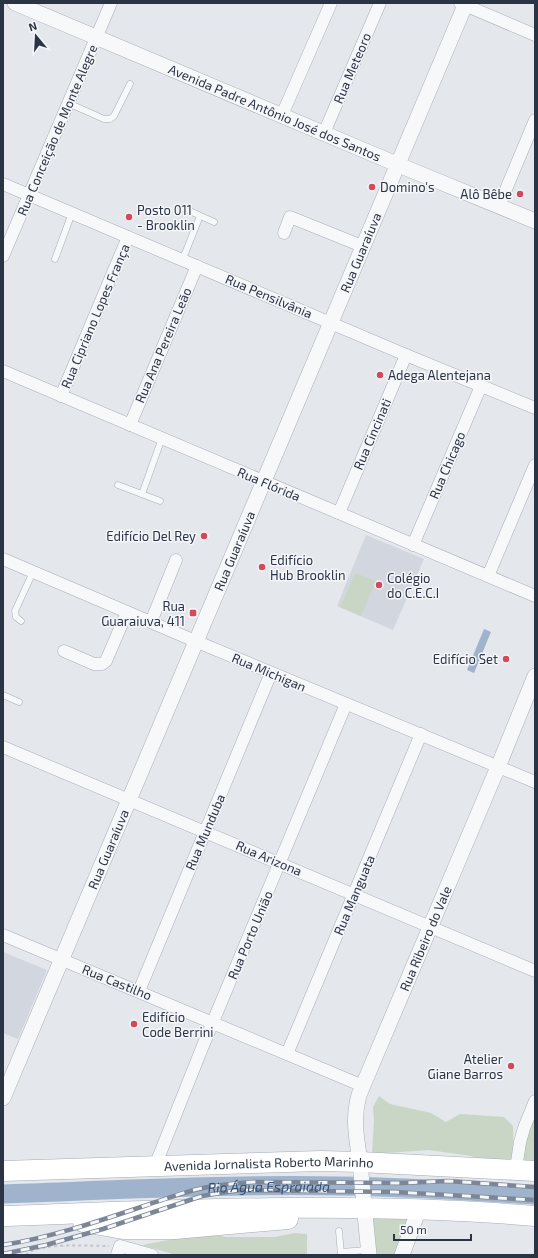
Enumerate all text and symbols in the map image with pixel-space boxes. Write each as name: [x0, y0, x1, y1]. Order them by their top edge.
north arrow: [16, 16, 56, 56]
text: N: [27, 19, 39, 33]
street label: Rua Meteoro: [330, 30, 374, 106]
street label: Rua Conceição de Monte Alegre: [14, 42, 101, 218]
street label: Avenida Padre Antônio José dos Santos: [166, 61, 384, 165]
place label: Domino's: [380, 179, 435, 195]
marker: Domino's: [367, 182, 377, 192]
place label: Alô Bêbe: [460, 186, 512, 202]
marker: Alô Bêbe: [515, 189, 525, 199]
place label: Posto 011 - Brooklin: [137, 202, 195, 233]
street label: Rua Guaraíuva: [337, 210, 384, 295]
marker: Posto 011 - Brooklin: [124, 212, 134, 222]
street label: Rua Cipriano Lopes França: [57, 241, 134, 391]
street label: Rua Pensilvânia: [223, 270, 315, 322]
street label: Rua Ana Pereira Leão: [131, 285, 195, 405]
place label: Adega Alentejana: [388, 367, 491, 383]
marker: Adega Alentejana: [375, 370, 385, 380]
street label: Rua Cincinati: [350, 396, 394, 472]
street label: Rua Chicago: [426, 429, 468, 501]
street label: Rua Flórida: [235, 464, 303, 504]
street label: Rua Guaraíuva: [210, 509, 258, 593]
place label: Edifício Del Rey: [106, 528, 196, 544]
marker: Edifício Del Rey: [199, 531, 209, 541]
place label: Edifício Hub Brooklin: [270, 552, 346, 583]
marker: Edifício Hub Brooklin: [257, 562, 267, 572]
place label: Colégio do C.E.C.I: [387, 570, 439, 601]
marker: Colégio do C.E.C.I: [374, 580, 384, 590]
place label: Rua Guaraiuva, 411: [101, 598, 185, 629]
marker: Rua Guaraiuva, 411: [188, 608, 198, 618]
street label: Rua Michigan: [229, 649, 309, 695]
place label: Edifício Set: [433, 651, 498, 667]
marker: Edifício Set: [501, 654, 511, 664]
street label: Rua Munduba: [182, 791, 228, 873]
street label: Rua Guaraíuva: [84, 807, 132, 892]
street label: Rua Arizona: [233, 837, 305, 879]
street label: Rua Manguata: [330, 853, 378, 937]
street label: Rua Ribeiro do Vale: [396, 883, 455, 994]
street label: Rua Porto União: [224, 888, 276, 982]
street label: Rua Castilho: [80, 961, 154, 1003]
place label: Edifício Code Berrini: [142, 1009, 214, 1040]
marker: Edifício Code Berrini: [129, 1019, 139, 1029]
place label: Atelier Giane Barros: [428, 1051, 503, 1082]
marker: Atelier Giane Barros: [506, 1061, 516, 1071]
street label: Avenida Jornalista Roberto Marinho: [164, 1153, 374, 1174]
water label: Rio Água Espraiada: [207, 1177, 330, 1195]
scale bar: [394, 1216, 471, 1242]
text: 50 m: [400, 1222, 427, 1236]

